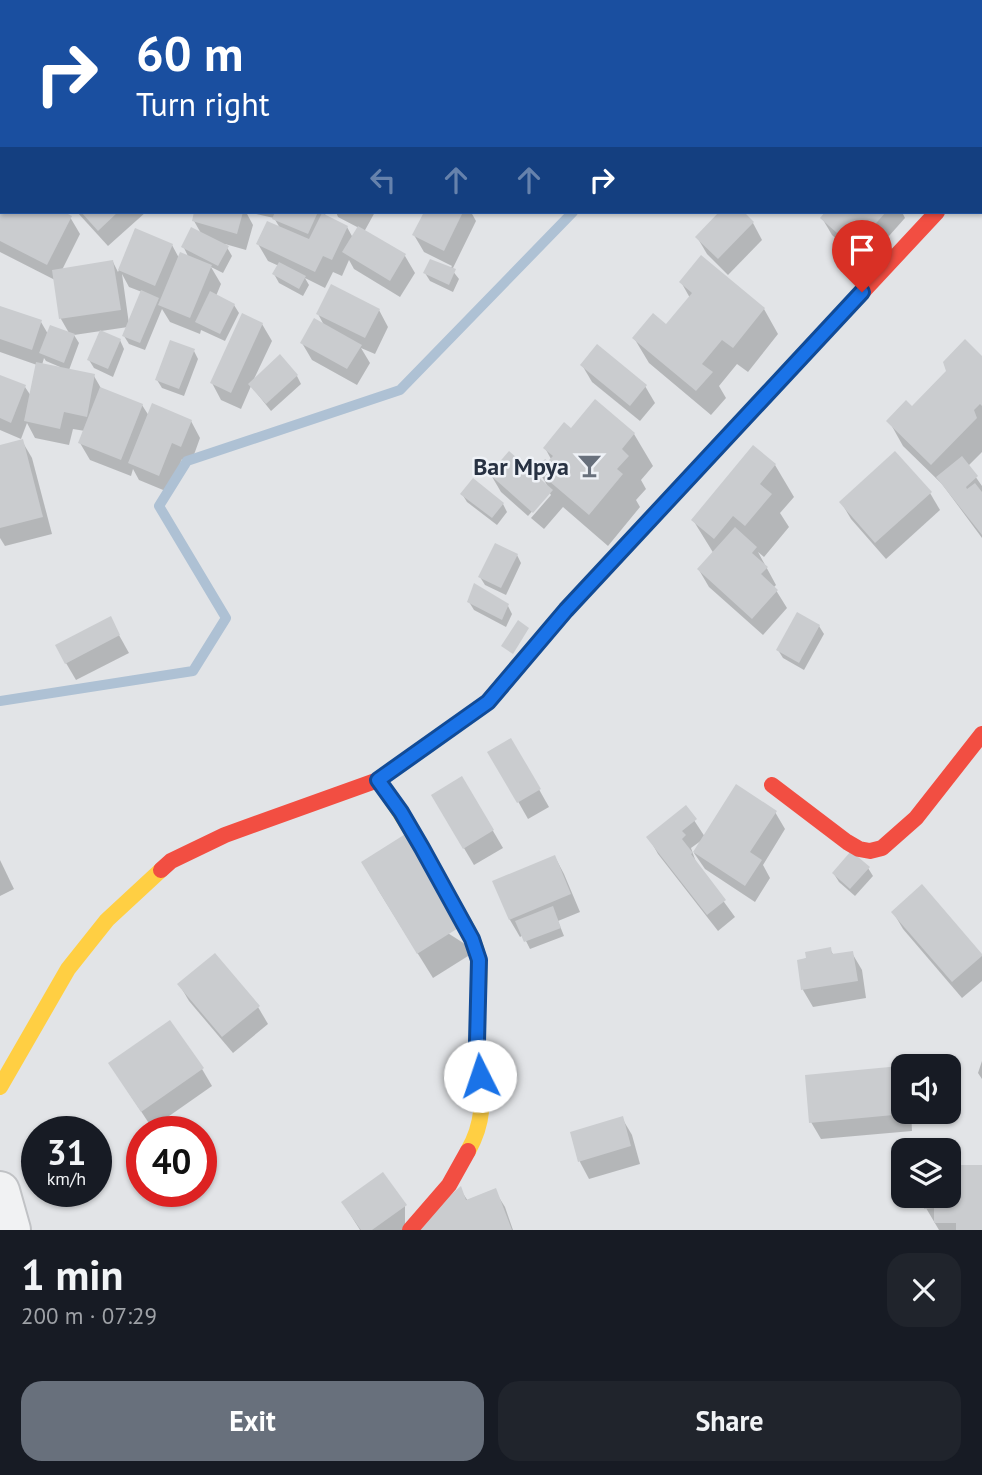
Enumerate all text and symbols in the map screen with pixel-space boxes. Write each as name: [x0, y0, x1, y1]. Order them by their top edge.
text: 60 m: [136, 21, 243, 85]
icon: right: [21, 28, 112, 119]
text: Turn right: [136, 83, 270, 125]
icon: left: [364, 161, 402, 199]
icon: ahead: [437, 161, 475, 199]
icon: ahead: [510, 161, 548, 199]
icon: right: [583, 161, 621, 199]
pin: [832, 220, 892, 292]
icon: arrive: [843, 231, 881, 269]
place label: Bar Mpya: [473, 451, 569, 482]
bar icon: Bar Mpya: [575, 452, 603, 480]
position arrow: [443, 1039, 517, 1113]
map controls: [891, 1054, 961, 1208]
button: sound: [891, 1054, 961, 1124]
speed limit sign: 40: [126, 1116, 217, 1207]
text: 31: [47, 1129, 86, 1175]
button: layers: [891, 1138, 961, 1208]
text: km/h: [47, 1167, 86, 1190]
text: 1 min: [21, 1247, 123, 1302]
button: close: [887, 1253, 961, 1327]
text: 200 m · 07:29: [21, 1301, 157, 1330]
button: Exit: [21, 1381, 484, 1461]
button: Share: [498, 1381, 961, 1461]

